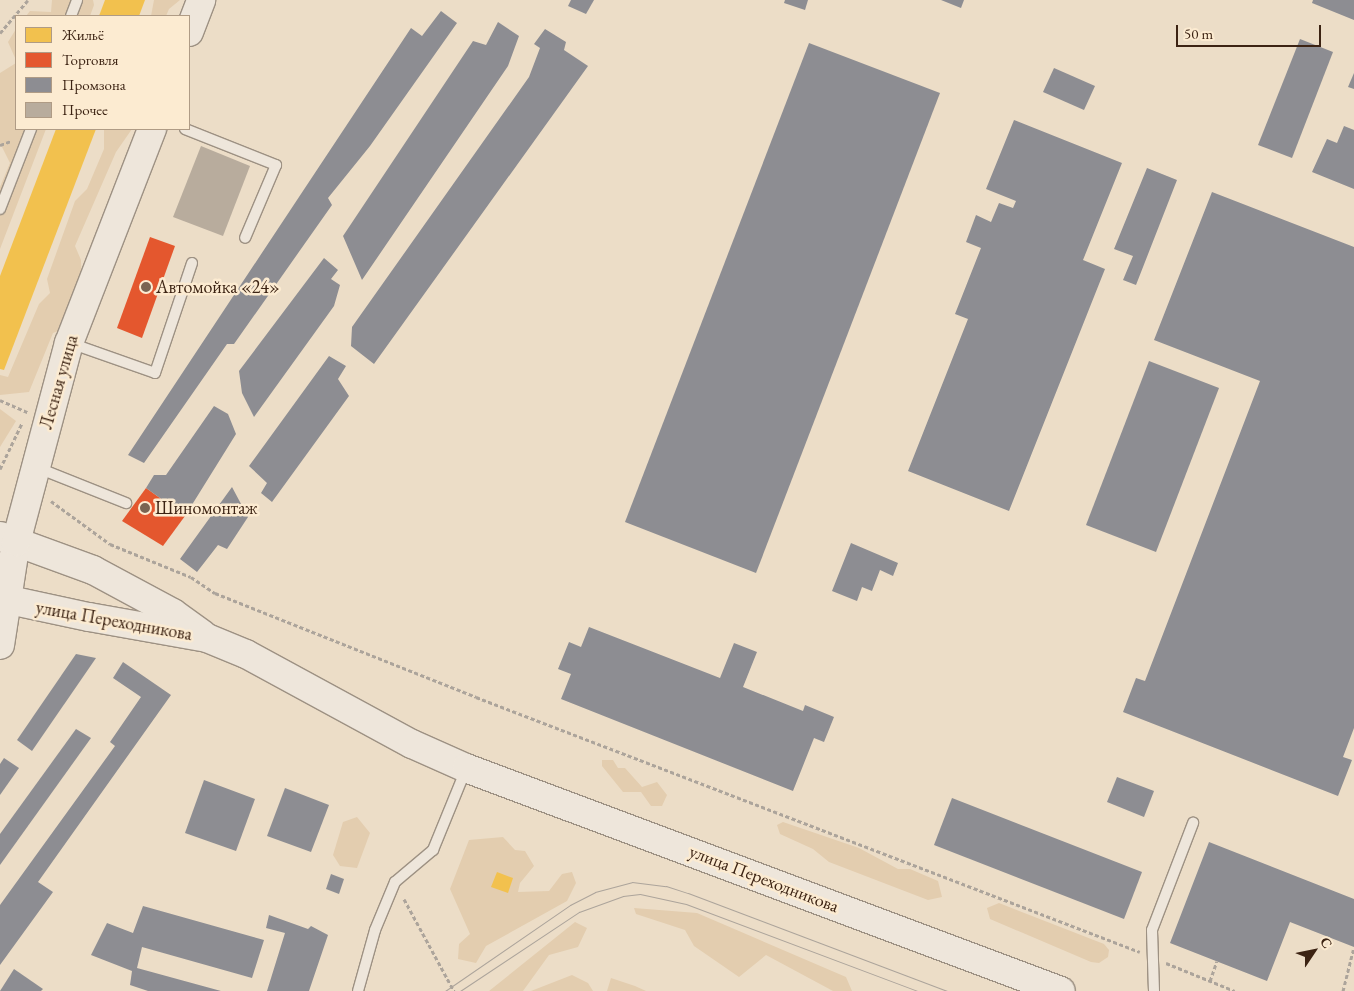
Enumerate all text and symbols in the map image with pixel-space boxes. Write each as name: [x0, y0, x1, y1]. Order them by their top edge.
legend: [15, 15, 190, 130]
scale bar: [1179, 15, 1324, 47]
text: 50 m: [1184, 24, 1213, 43]
text: Жильё: [62, 25, 104, 44]
text: Торговля: [62, 50, 118, 69]
text: Промзона: [62, 75, 126, 94]
text: Прочее: [62, 100, 108, 119]
place label: Автомойка «24»: [156, 276, 280, 298]
marker: Автомойка «24»: [140, 281, 152, 293]
street label: Лесная улица: [35, 332, 83, 432]
place label: Шиномонтаж: [155, 497, 258, 519]
marker: Шиномонтаж: [139, 502, 151, 514]
street label: улица Переходникова: [34, 597, 194, 645]
street label: улица Переходникова: [686, 841, 842, 917]
north arrow: [1289, 926, 1339, 976]
text: С: [1316, 933, 1337, 952]

